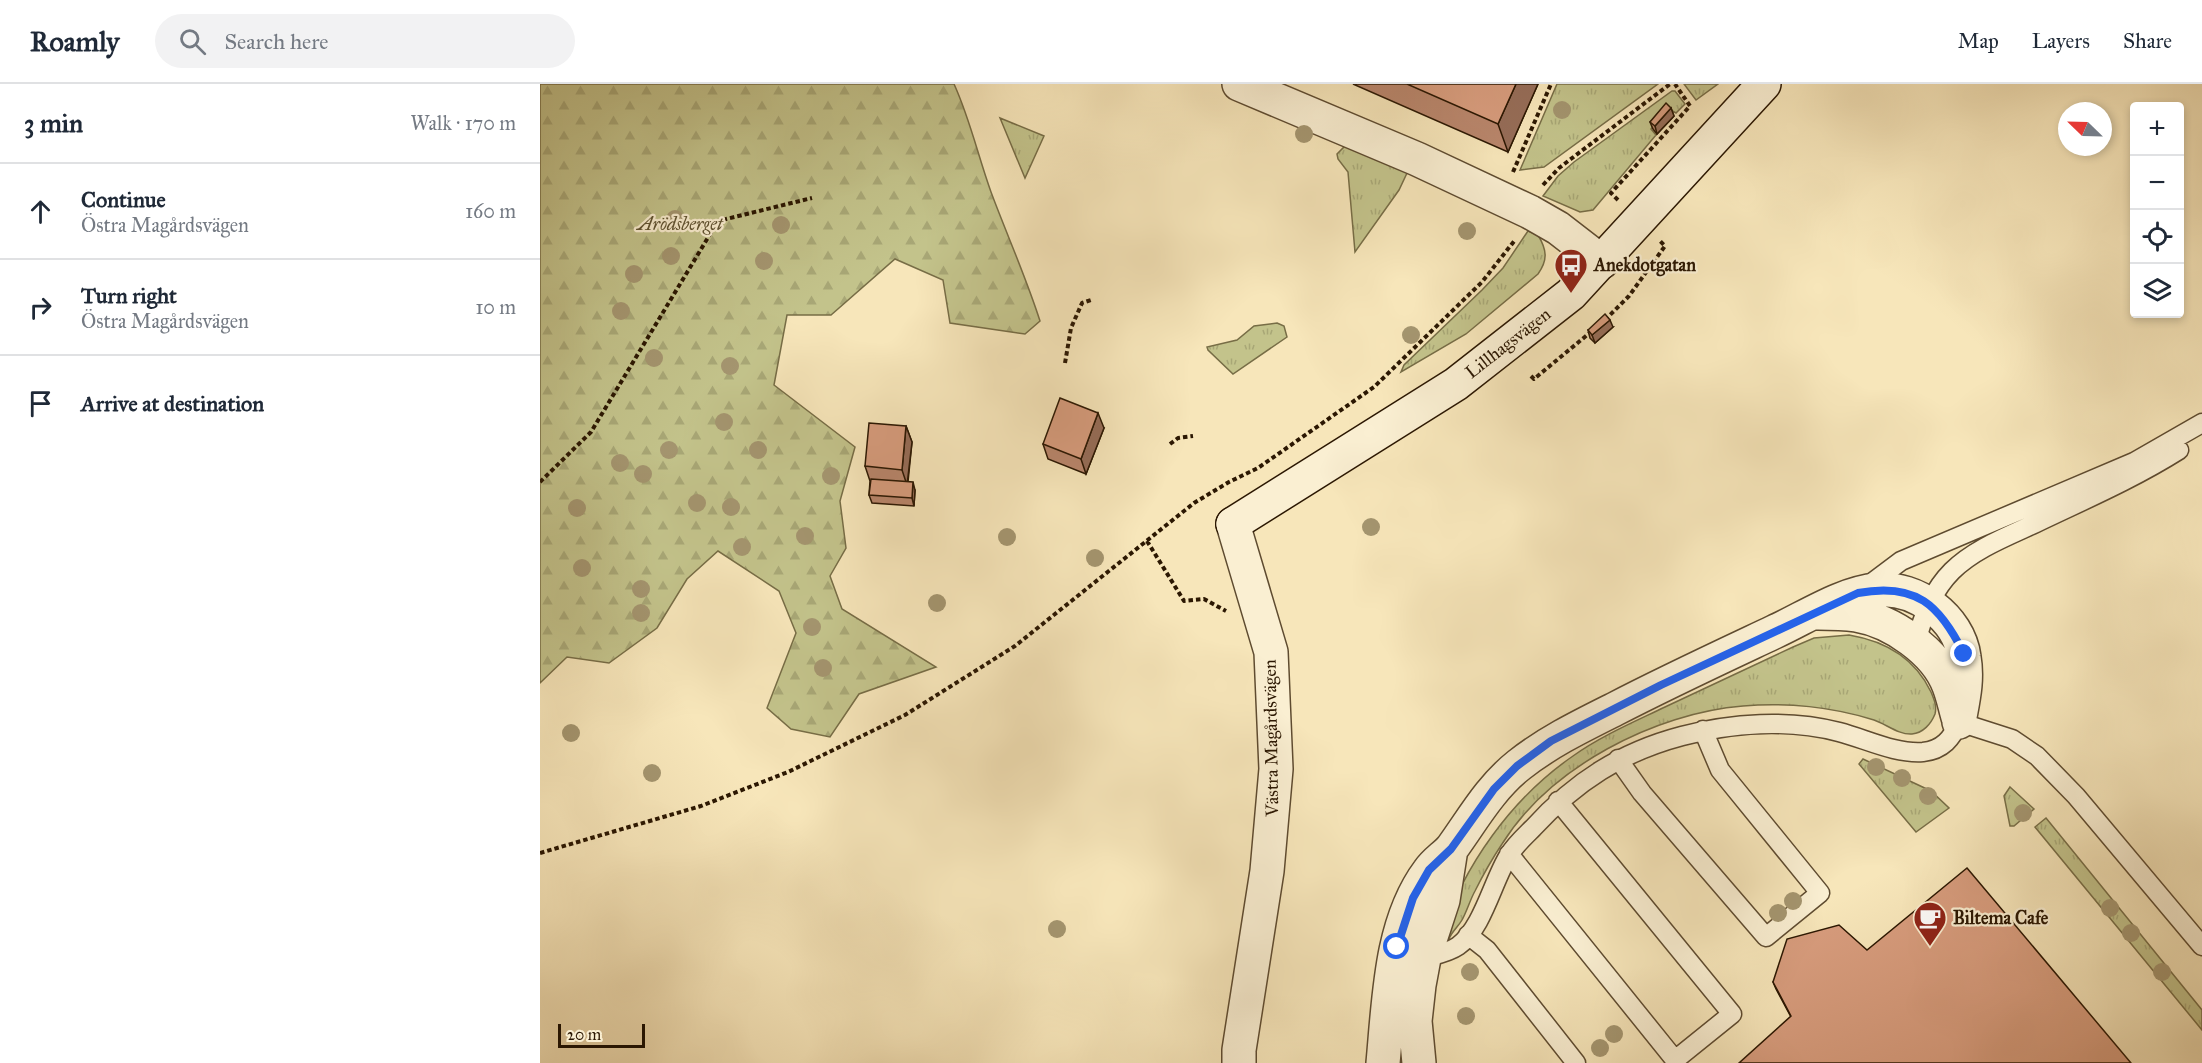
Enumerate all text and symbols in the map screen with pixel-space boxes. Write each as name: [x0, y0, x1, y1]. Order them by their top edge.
search box: [155, 14, 575, 68]
text: Roamly: [30, 24, 119, 59]
icon: search: [176, 25, 209, 58]
text: Search here: [224, 28, 328, 55]
text: Map: [1958, 28, 1999, 54]
text: Layers: [2032, 28, 2090, 54]
text: Share: [2123, 28, 2172, 54]
north arrow: [2058, 102, 2112, 156]
map controls: [2130, 102, 2184, 318]
button: +: [2130, 102, 2184, 156]
text: 3 min: [24, 107, 83, 139]
text: Walk · 170 m: [411, 111, 516, 135]
button: −: [2130, 156, 2184, 210]
text: Continue: [81, 186, 166, 213]
icon: ahead: [24, 195, 57, 228]
text: 160 m: [465, 199, 516, 223]
button: locate: [2130, 210, 2184, 264]
text: Östra Magårdsvägen: [81, 213, 249, 237]
park label: Arödsberget: [635, 213, 724, 235]
bus stop icon: Anekdotgatan: [1553, 247, 1589, 294]
place label: Anekdotgatan: [1593, 254, 1696, 277]
button: layers: [2130, 264, 2184, 318]
text: Turn right: [81, 282, 177, 309]
icon: right: [24, 291, 57, 324]
text: 10 m: [475, 295, 516, 319]
street label: Lillhagsvägen: [1461, 303, 1556, 384]
text: Östra Magårdsvägen: [81, 309, 249, 333]
icon: arrive: [24, 387, 57, 420]
text: Arrive at destination: [81, 390, 264, 417]
route end: [1950, 640, 1976, 666]
street label: Västra Magårdsvägen: [1259, 659, 1284, 818]
cafe icon: Biltema Cafe: [1912, 900, 1948, 947]
place label: Biltema Cafe: [1953, 907, 2049, 929]
route start: [1383, 933, 1409, 959]
scale bar: [558, 1021, 645, 1048]
text: 20 m: [567, 1025, 601, 1044]

